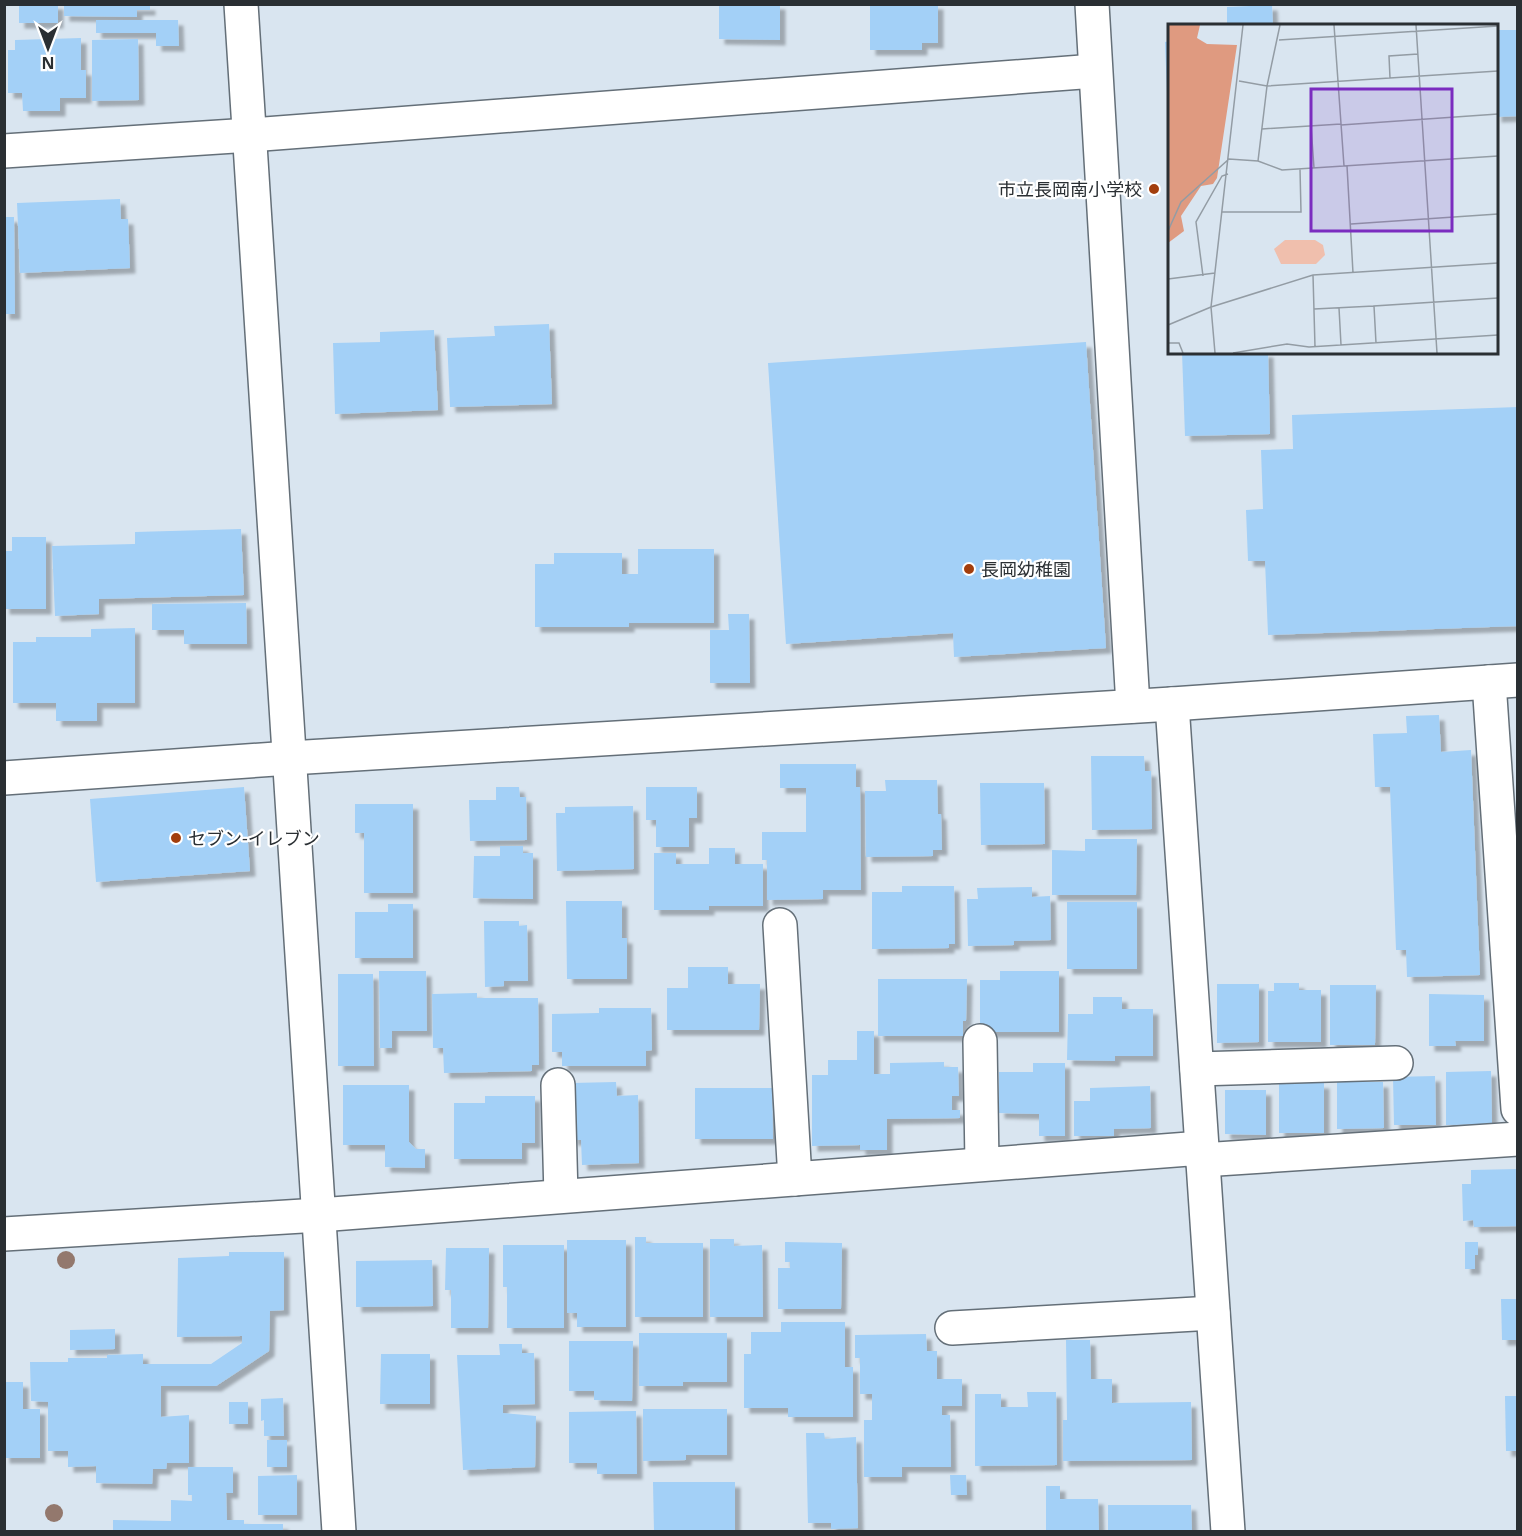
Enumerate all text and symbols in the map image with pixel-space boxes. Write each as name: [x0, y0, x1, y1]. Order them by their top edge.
north arrow: [18, 18, 78, 78]
inset map: [1168, 24, 1498, 354]
text: N: [41, 52, 55, 74]
place label: 市立長岡南小学校: [998, 177, 1142, 201]
marker: 市立長岡南小学校: [1147, 182, 1161, 196]
place label: 長岡幼稚園: [981, 557, 1071, 581]
marker: 長岡幼稚園: [962, 562, 976, 576]
place label: セブン-イレブン: [188, 826, 320, 850]
marker: セブン-イレブン: [169, 831, 183, 845]

